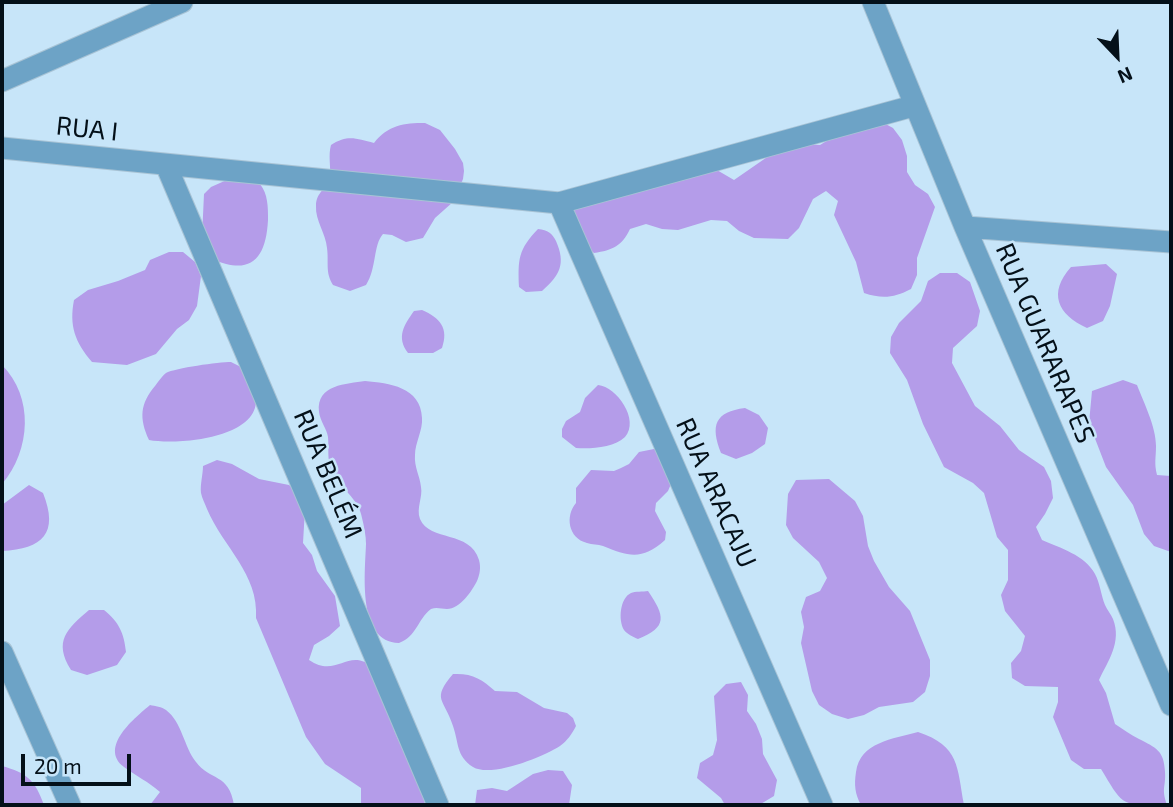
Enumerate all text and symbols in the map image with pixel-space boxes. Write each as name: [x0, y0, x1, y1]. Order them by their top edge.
north arrow: [1082, 21, 1152, 91]
text: N: [1115, 63, 1136, 89]
street label: RUA I: [55, 110, 119, 148]
street label: RUA GUARARAPES: [989, 238, 1101, 448]
street label: RUA BELÉM: [287, 405, 369, 543]
street label: RUA ARACAJU: [669, 413, 763, 573]
scale bar: [24, 740, 135, 784]
text: 20 m: [34, 753, 82, 778]

